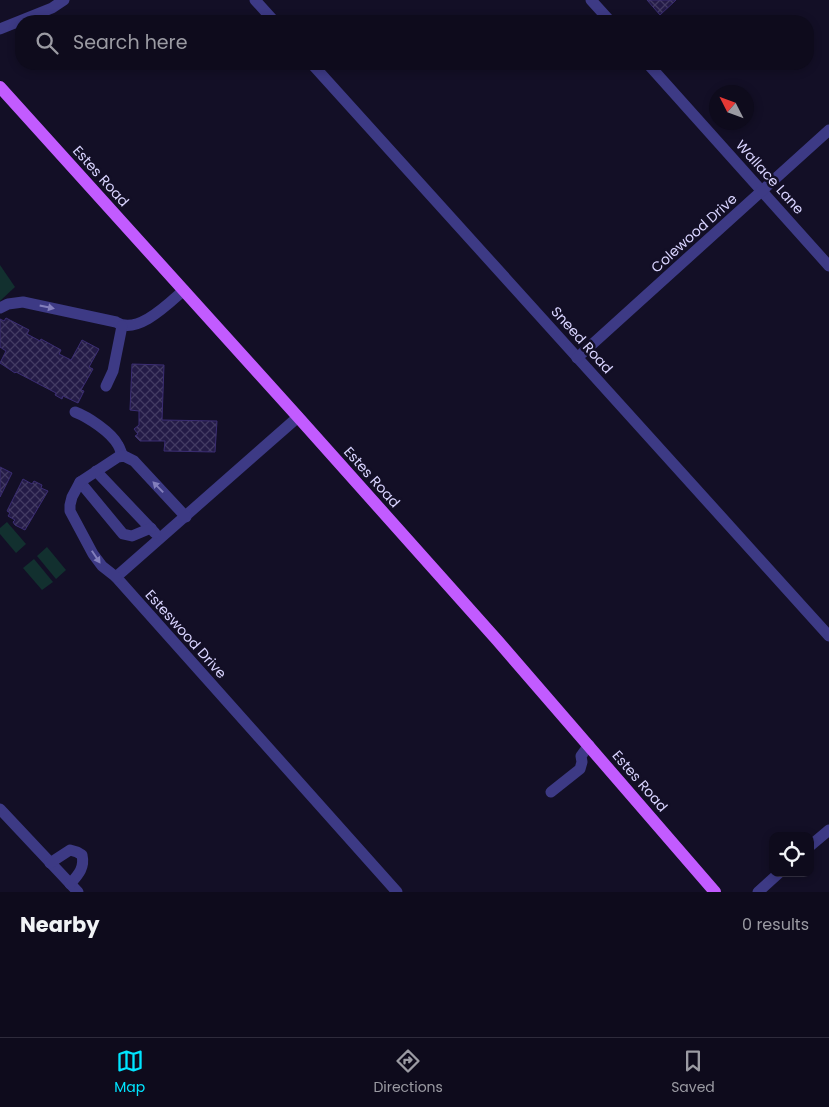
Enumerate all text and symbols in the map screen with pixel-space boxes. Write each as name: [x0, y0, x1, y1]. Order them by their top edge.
search box: [15, 15, 814, 70]
icon: search: [33, 29, 61, 57]
text: Search here: [73, 29, 187, 56]
north arrow: [709, 85, 754, 130]
street label: Wallace Lane: [731, 136, 809, 219]
street label: Estes Road: [68, 141, 134, 211]
street label: Colewood Drive: [647, 189, 742, 277]
street label: Sneed Road: [546, 302, 618, 378]
one-way arrow: [39, 303, 55, 311]
street label: Estes Road: [339, 442, 405, 512]
one-way arrow: [152, 481, 164, 493]
one-way arrow: [91, 550, 101, 564]
street label: Esteswood Drive: [141, 585, 232, 683]
street label: Estes Road: [608, 746, 672, 816]
map controls: [769, 832, 814, 877]
button: locate: [769, 832, 814, 877]
text: Nearby: [20, 910, 100, 939]
text: 0 results: [742, 913, 809, 936]
tab: Map: [114, 1047, 145, 1098]
tab: Directions: [373, 1047, 443, 1098]
tab: Saved: [671, 1047, 715, 1098]

